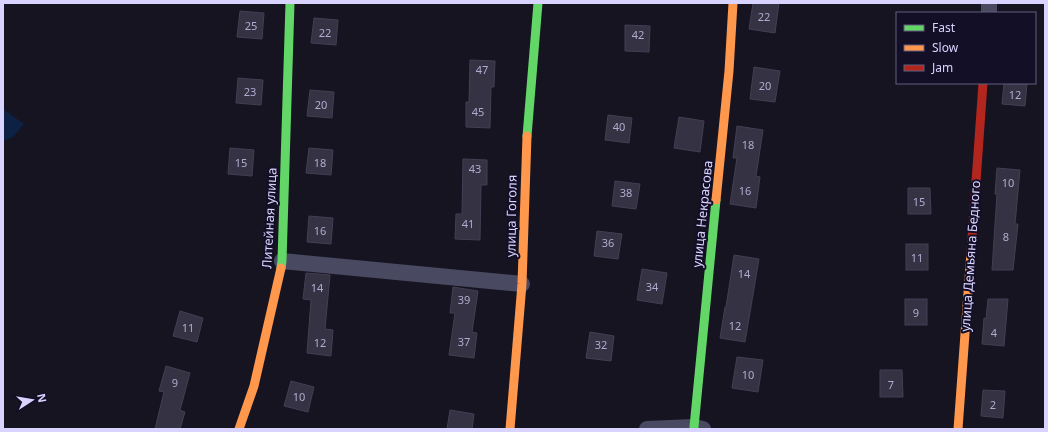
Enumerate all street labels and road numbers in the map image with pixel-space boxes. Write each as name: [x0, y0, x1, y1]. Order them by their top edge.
street label: улица Некрасова: [687, 160, 717, 268]
street label: Литейная улица: [257, 167, 281, 269]
street label: улица Гоголя: [501, 175, 521, 257]
street label: улица Демьяна Бедного: [956, 179, 984, 332]

